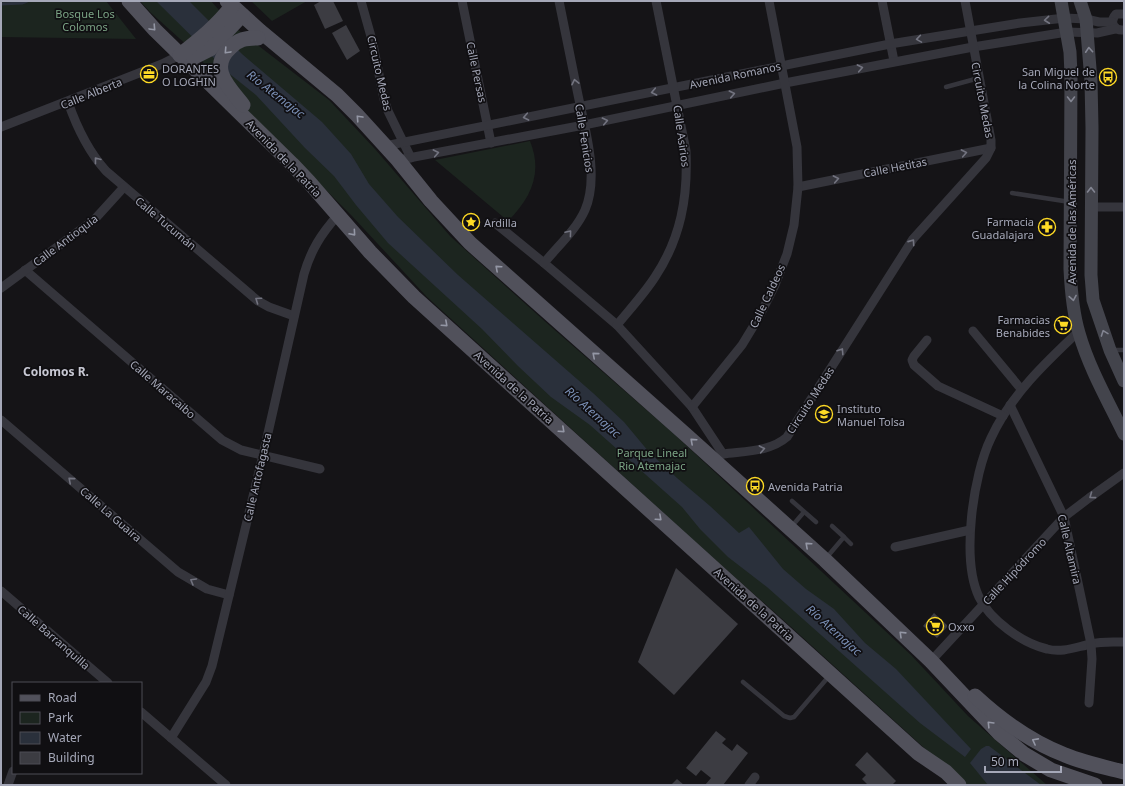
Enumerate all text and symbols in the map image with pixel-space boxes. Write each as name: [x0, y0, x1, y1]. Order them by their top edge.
park label: Bosque Los Colomos: [55, 6, 115, 34]
one-way arrow: [1044, 15, 1050, 24]
one-way arrow: [148, 24, 155, 31]
street label: Circuito Medas: [364, 34, 396, 112]
one-way arrow: [916, 34, 922, 43]
street label: Calle Persas: [463, 40, 491, 104]
one-way arrow: [224, 46, 232, 54]
one-way arrow: [1084, 47, 1093, 53]
street label: Avenida Romanos: [688, 58, 782, 92]
place label: DORANTES O LOGHIN: [162, 61, 219, 89]
street label: Circuito Medas: [968, 61, 998, 139]
office icon: DORANTES O LOGHIN: [139, 64, 159, 84]
place label: San Miguel de la Colina Norte: [1018, 64, 1095, 92]
one-way arrow: [857, 65, 863, 73]
water label: Río Atemajac: [243, 66, 309, 122]
bus stop icon: San Miguel de la Colina Norte: [1098, 67, 1118, 87]
street label: Calle Alberta: [58, 74, 124, 112]
one-way arrow: [572, 79, 580, 85]
one-way arrow: [651, 87, 657, 95]
one-way arrow: [729, 91, 736, 99]
one-way arrow: [1067, 96, 1075, 102]
street label: Calle Fenicios: [572, 103, 598, 173]
street label: Calle Asirios: [670, 104, 694, 168]
one-way arrow: [523, 113, 529, 121]
one-way arrow: [357, 115, 364, 122]
street label: Avenida de la Patria: [243, 116, 325, 200]
one-way arrow: [602, 117, 608, 125]
one-way arrow: [433, 149, 439, 158]
one-way arrow: [960, 149, 967, 158]
street label: Calle Hetitas: [862, 153, 928, 181]
one-way arrow: [94, 157, 101, 164]
street label: Avenida de las Américas: [1064, 160, 1079, 284]
one-way arrow: [833, 175, 839, 183]
one-way arrow: [1087, 187, 1095, 193]
street label: Calle Tucumán: [132, 193, 200, 253]
street label: Calle Antioquia: [29, 211, 101, 269]
place icon: Ardilla: [461, 212, 481, 232]
place label: Farmacia Guadalajara: [972, 214, 1034, 242]
place label: Ardilla: [484, 215, 517, 230]
pharmacy icon: Farmacia Guadalajara: [1037, 217, 1057, 237]
one-way arrow: [349, 228, 356, 235]
one-way arrow: [565, 230, 572, 237]
one-way arrow: [907, 239, 915, 246]
street label: Calle Caldeos: [746, 262, 788, 330]
one-way arrow: [495, 266, 503, 273]
one-way arrow: [1068, 295, 1077, 302]
one-way arrow: [256, 298, 263, 305]
place label: Farmacias Benabides: [996, 312, 1050, 340]
supermarket icon: Farmacias Benabides: [1053, 315, 1073, 335]
one-way arrow: [440, 320, 448, 327]
one-way arrow: [1100, 329, 1108, 336]
street label: Avenida de la Patria: [471, 347, 557, 427]
one-way arrow: [837, 348, 844, 355]
one-way arrow: [593, 352, 600, 359]
street label: Calle Maracaibo: [127, 356, 199, 422]
district label: Colomos R.: [23, 363, 89, 380]
street label: Circuito Medas: [783, 364, 837, 436]
water label: Río Atemajac: [562, 383, 625, 442]
place label: Instituto Manuel Tolsa: [837, 401, 905, 429]
school or university icon: Instituto Manuel Tolsa: [814, 404, 834, 424]
one-way arrow: [558, 426, 565, 433]
street label: Calle Antofagasta: [239, 431, 275, 523]
one-way arrow: [690, 438, 698, 445]
park label: Parque Lineal Rio Atemajac: [617, 445, 687, 473]
one-way arrow: [759, 445, 765, 453]
bus stop icon: Avenida Patria: [745, 476, 765, 496]
one-way arrow: [69, 478, 76, 485]
place label: Avenida Patria: [768, 479, 843, 494]
street label: Calle La Guaira: [77, 483, 145, 545]
one-way arrow: [1089, 491, 1096, 498]
street label: Calle Altamira: [1055, 512, 1085, 586]
one-way arrow: [654, 513, 662, 520]
street label: Calle Hipódromo: [979, 534, 1049, 608]
one-way arrow: [805, 543, 812, 550]
street label: Avenida de la Patria: [711, 564, 797, 644]
one-way arrow: [189, 579, 197, 586]
street label: Calle Barranquilla: [15, 601, 93, 673]
water label: Río Atemajac: [803, 601, 866, 660]
supermarket icon: Oxxo: [925, 616, 945, 636]
place label: Oxxo: [948, 619, 975, 634]
one-way arrow: [899, 631, 907, 639]
legend: [12, 682, 142, 774]
text: Road: [48, 689, 77, 706]
text: Park: [48, 709, 74, 726]
one-way arrow: [987, 721, 995, 729]
text: Water: [48, 729, 82, 746]
one-way arrow: [1032, 738, 1039, 746]
scale bar: [985, 748, 1061, 774]
text: Building: [48, 749, 95, 766]
text: 50 m: [991, 753, 1019, 770]

